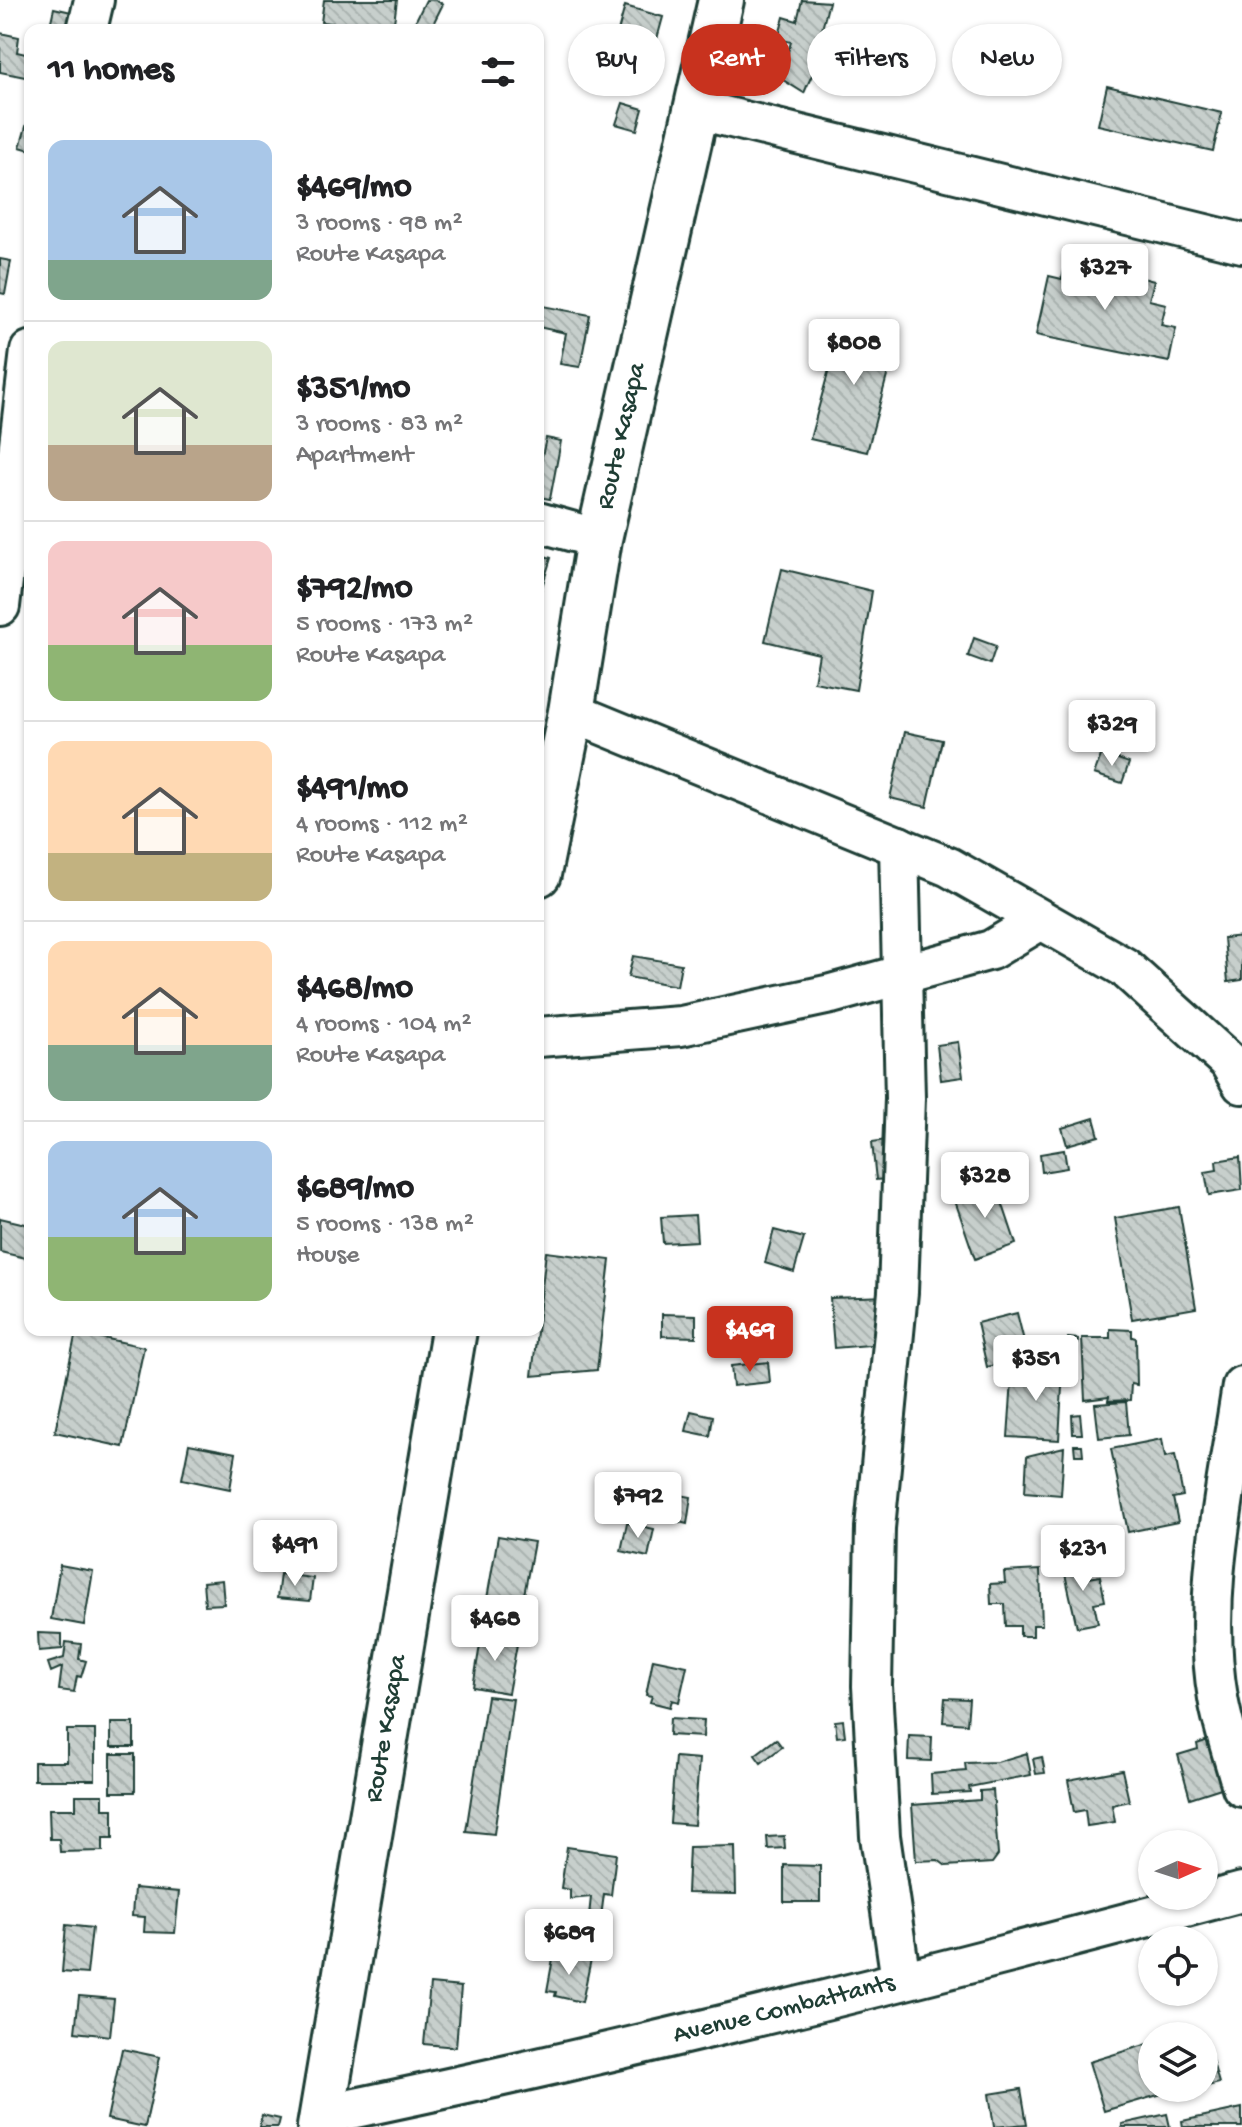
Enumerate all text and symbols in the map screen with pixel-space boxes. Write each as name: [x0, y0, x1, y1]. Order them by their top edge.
chip: Buy: [568, 24, 665, 96]
chip: Rent: [681, 24, 791, 96]
chip: Filters: [807, 24, 936, 96]
chip: New: [952, 24, 1062, 96]
icon: filters: [476, 50, 520, 94]
text: 11 homes: [48, 52, 174, 92]
text: $469/mo: [296, 169, 412, 209]
icon: home: [112, 172, 208, 268]
text: 3 rooms · 98 m²: [296, 209, 463, 240]
text: Route Kasapa: [296, 240, 446, 271]
pin: $327: [1058, 244, 1152, 312]
text: $327: [1079, 254, 1131, 285]
pin: $808: [807, 319, 901, 387]
text: $808: [827, 329, 881, 360]
street label: Route Kasapa: [591, 358, 654, 513]
text: $351/mo: [296, 370, 410, 410]
icon: home: [112, 373, 208, 469]
text: 3 rooms · 83 m²: [296, 410, 463, 441]
text: Apartment: [296, 441, 413, 472]
text: $792/mo: [296, 570, 413, 610]
icon: home: [112, 573, 208, 669]
text: 5 rooms · 173 m²: [296, 610, 473, 641]
text: Route Kasapa: [296, 641, 446, 672]
pin: $329: [1065, 700, 1159, 768]
text: $329: [1087, 710, 1137, 741]
text: $491/mo: [296, 770, 408, 810]
icon: home: [112, 773, 208, 869]
text: 4 rooms · 112 m²: [296, 810, 468, 841]
text: Route Kasapa: [296, 841, 446, 872]
text: $468/mo: [296, 970, 413, 1010]
icon: home: [112, 973, 208, 1069]
text: 4 rooms · 104 m²: [296, 1010, 472, 1041]
text: Route Kasapa: [296, 1041, 446, 1072]
pin: $328: [938, 1152, 1032, 1220]
text: $328: [959, 1162, 1011, 1193]
text: $689/mo: [296, 1170, 414, 1210]
icon: home: [112, 1173, 208, 1269]
text: 5 rooms · 138 m²: [296, 1210, 474, 1241]
text: House: [296, 1241, 360, 1272]
pin: $469: [703, 1306, 797, 1374]
text: $469: [725, 1316, 775, 1347]
pin: $351: [989, 1335, 1083, 1403]
text: $351: [1011, 1345, 1061, 1376]
pin: $792: [591, 1472, 685, 1540]
text: $792: [613, 1482, 663, 1513]
pin: $491: [248, 1520, 342, 1588]
pin: $231: [1036, 1525, 1130, 1593]
text: $491: [271, 1530, 319, 1561]
text: $231: [1059, 1535, 1107, 1566]
pin: $468: [448, 1595, 542, 1663]
text: $468: [469, 1605, 521, 1636]
street label: Route Kasapa: [359, 1651, 415, 1805]
north arrow: [1138, 1830, 1218, 1910]
map controls: [1138, 1830, 1218, 2102]
pin: $689: [522, 1909, 616, 1977]
text: $689: [543, 1919, 595, 1950]
button: locate: [1138, 1926, 1218, 2006]
street label: Avenue Combattants: [670, 1967, 899, 2052]
button: layers: [1138, 2022, 1218, 2102]

